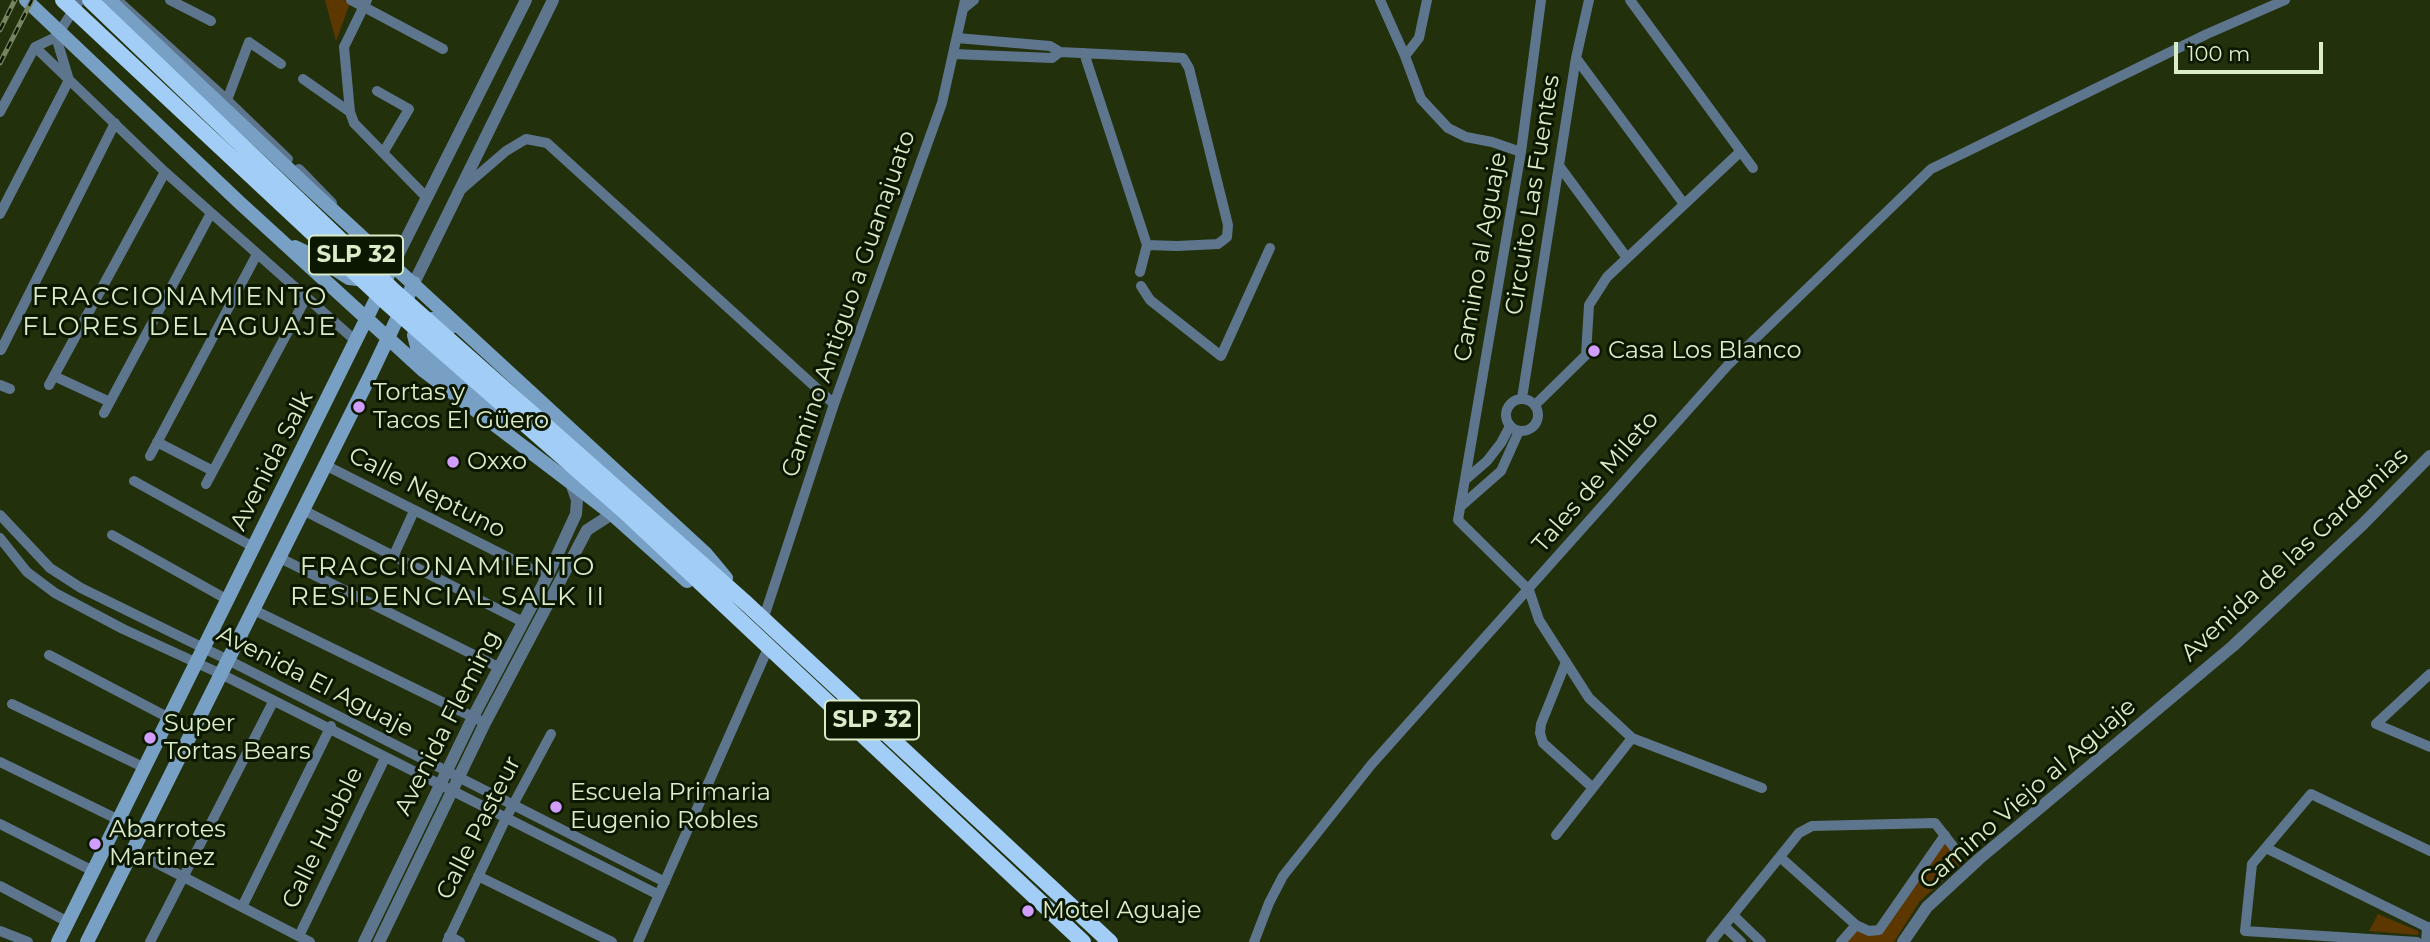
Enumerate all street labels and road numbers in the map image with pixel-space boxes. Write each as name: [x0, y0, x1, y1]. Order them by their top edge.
street label: Circuito Las Fuentes: [1500, 73, 1566, 317]
street label: Camino Antiguo a Guanajuato: [776, 127, 922, 481]
street label: Camino al Aguaje: [1448, 150, 1514, 364]
road number: SLP 32: [309, 236, 403, 274]
street label: Avenida Salk: [224, 386, 320, 536]
street label: Tales de Mileto: [1527, 405, 1665, 559]
street label: Calle Neptuno: [344, 441, 510, 545]
street label: Avenida de las Gardenias: [2175, 442, 2415, 668]
street label: Avenida El Aguaje: [212, 620, 418, 744]
street label: Avenida Fleming: [389, 626, 507, 820]
street label: Camino Viejo al Aguaje: [1914, 692, 2142, 896]
road number: SLP 32: [825, 700, 919, 740]
street label: Calle Pasteur: [431, 752, 527, 904]
street label: Calle Hubble: [276, 763, 370, 913]

